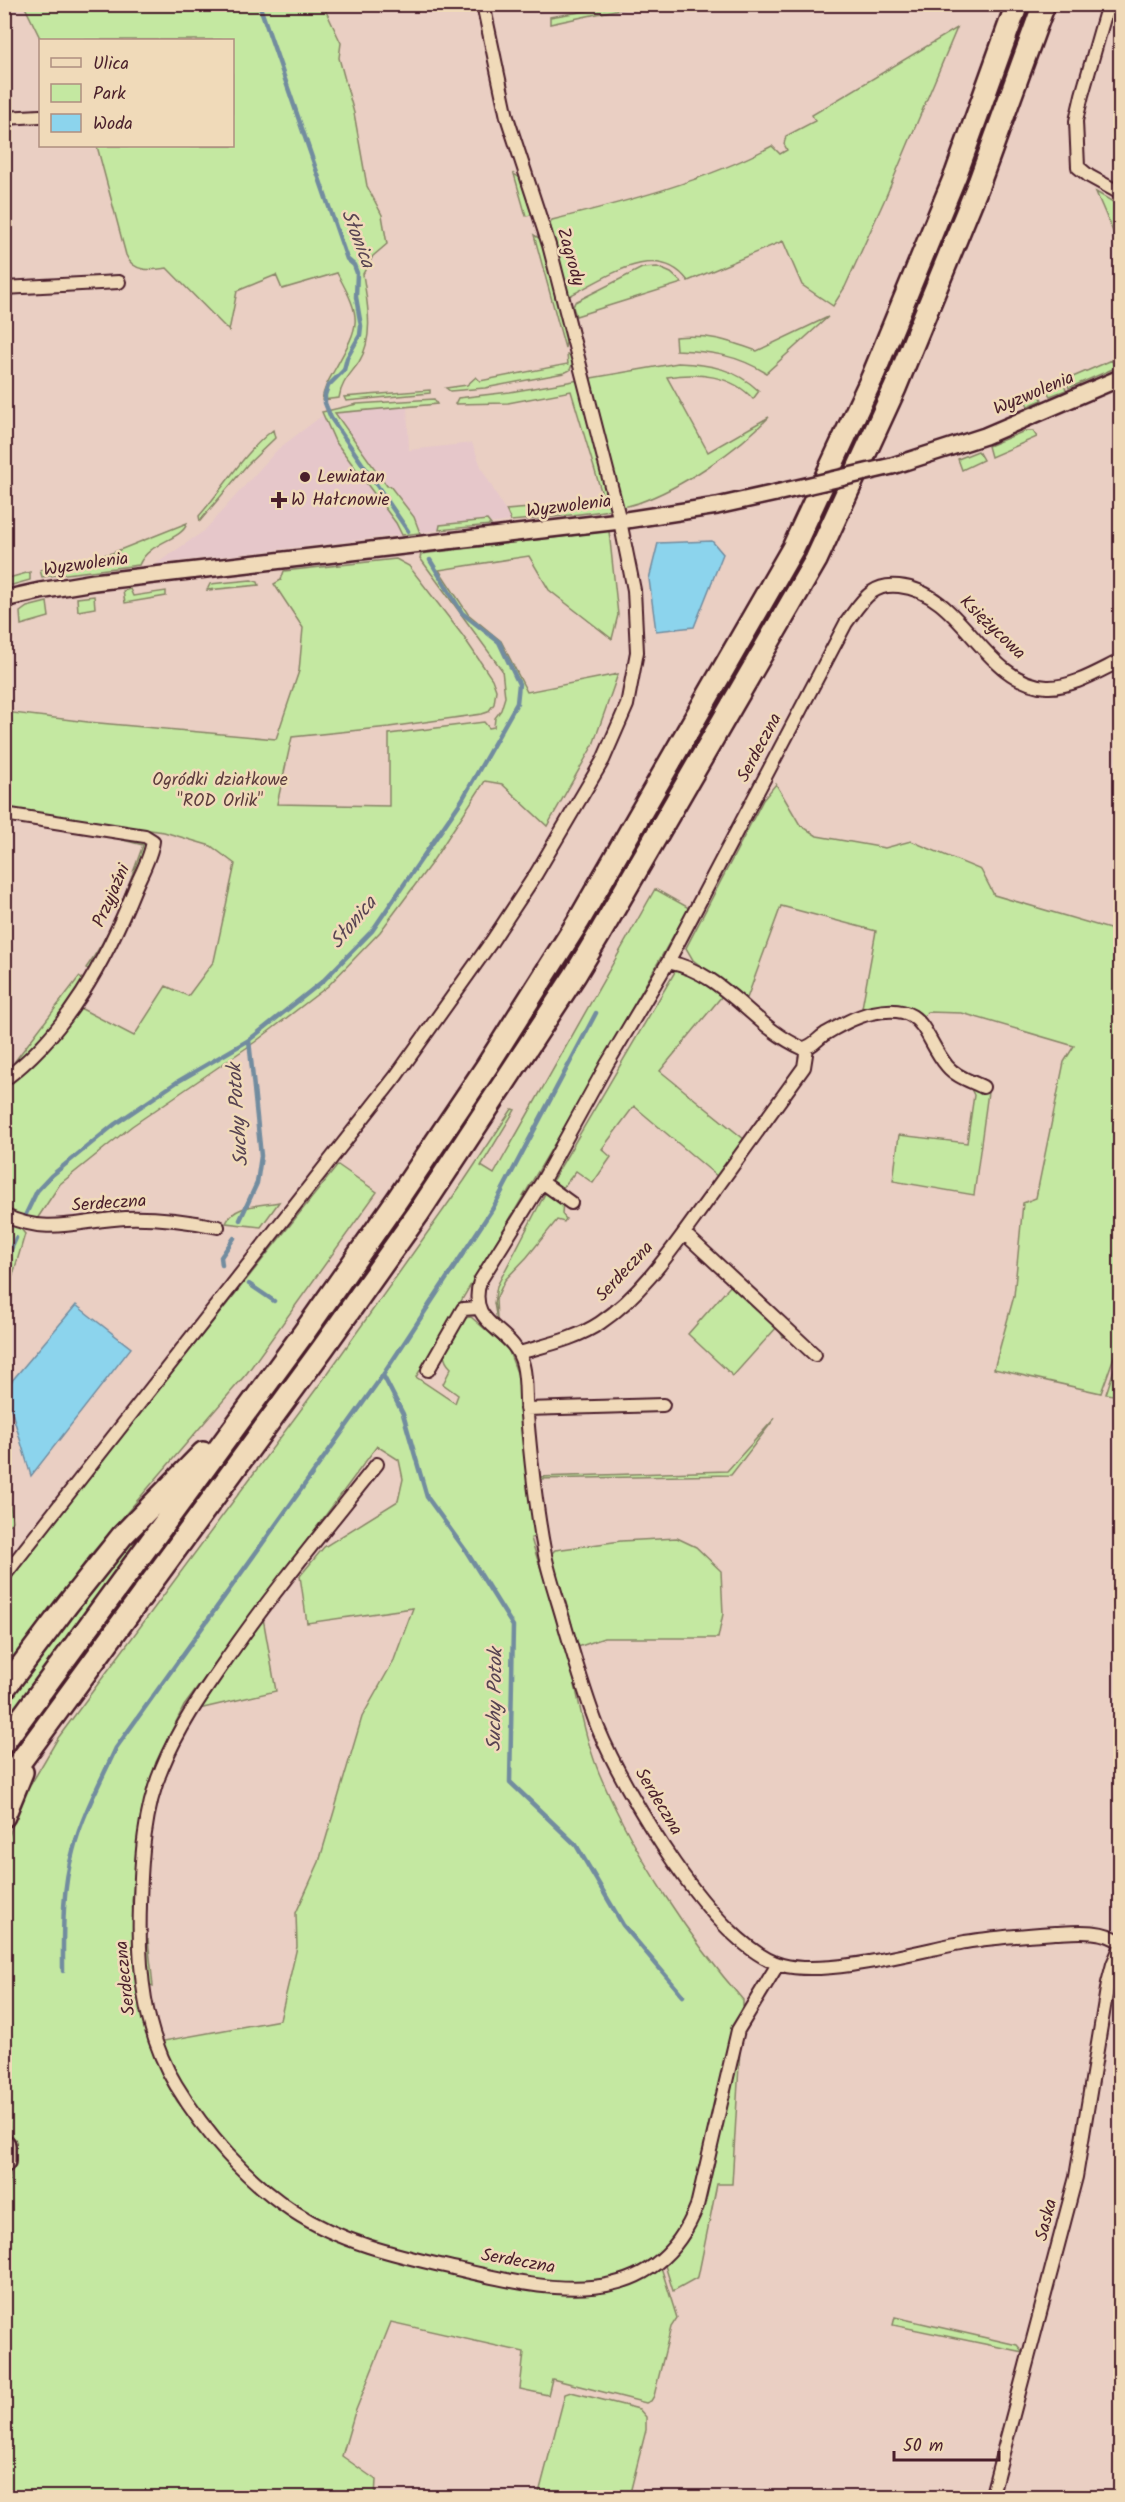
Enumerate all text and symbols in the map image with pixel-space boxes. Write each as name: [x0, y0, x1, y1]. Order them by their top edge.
legend: [39, 39, 234, 147]
text: Ulica: [93, 50, 129, 79]
text: Park: [93, 80, 126, 109]
text: Woda: [93, 110, 133, 139]
water label: Słonica: [331, 205, 383, 275]
street label: Zagrody: [548, 224, 592, 290]
street label: Wyzwolenia: [989, 364, 1079, 424]
place label: Lewiatan: [317, 463, 385, 492]
marker: Lewiatan: [298, 470, 312, 484]
place label: W Hałcnowie: [291, 486, 390, 515]
street label: Wyzwolenia: [525, 487, 613, 527]
marker: W Hałcnowie: [272, 493, 286, 507]
street label: Wyzwolenia: [42, 545, 130, 585]
street label: Księżycowa: [952, 589, 1032, 667]
street label: Serdeczna: [730, 708, 790, 788]
park label: Ogródki działkowe "ROD Orlik": [152, 766, 288, 816]
street label: Przyjaźni: [85, 859, 139, 932]
water label: Słonica: [322, 888, 387, 957]
water label: Suchy Potok: [219, 1060, 259, 1168]
street label: Serdeczna: [71, 1187, 147, 1221]
street label: Serdeczna: [589, 1235, 661, 1309]
water label: Suchy Potok: [479, 1645, 513, 1752]
street label: Serdeczna: [626, 1763, 690, 1841]
street label: Serdeczna: [108, 1939, 144, 2017]
street label: Saska: [1028, 2196, 1066, 2244]
street label: Serdeczna: [479, 2241, 557, 2283]
scale bar: [894, 2424, 999, 2462]
text: 50 m: [903, 2432, 943, 2461]

